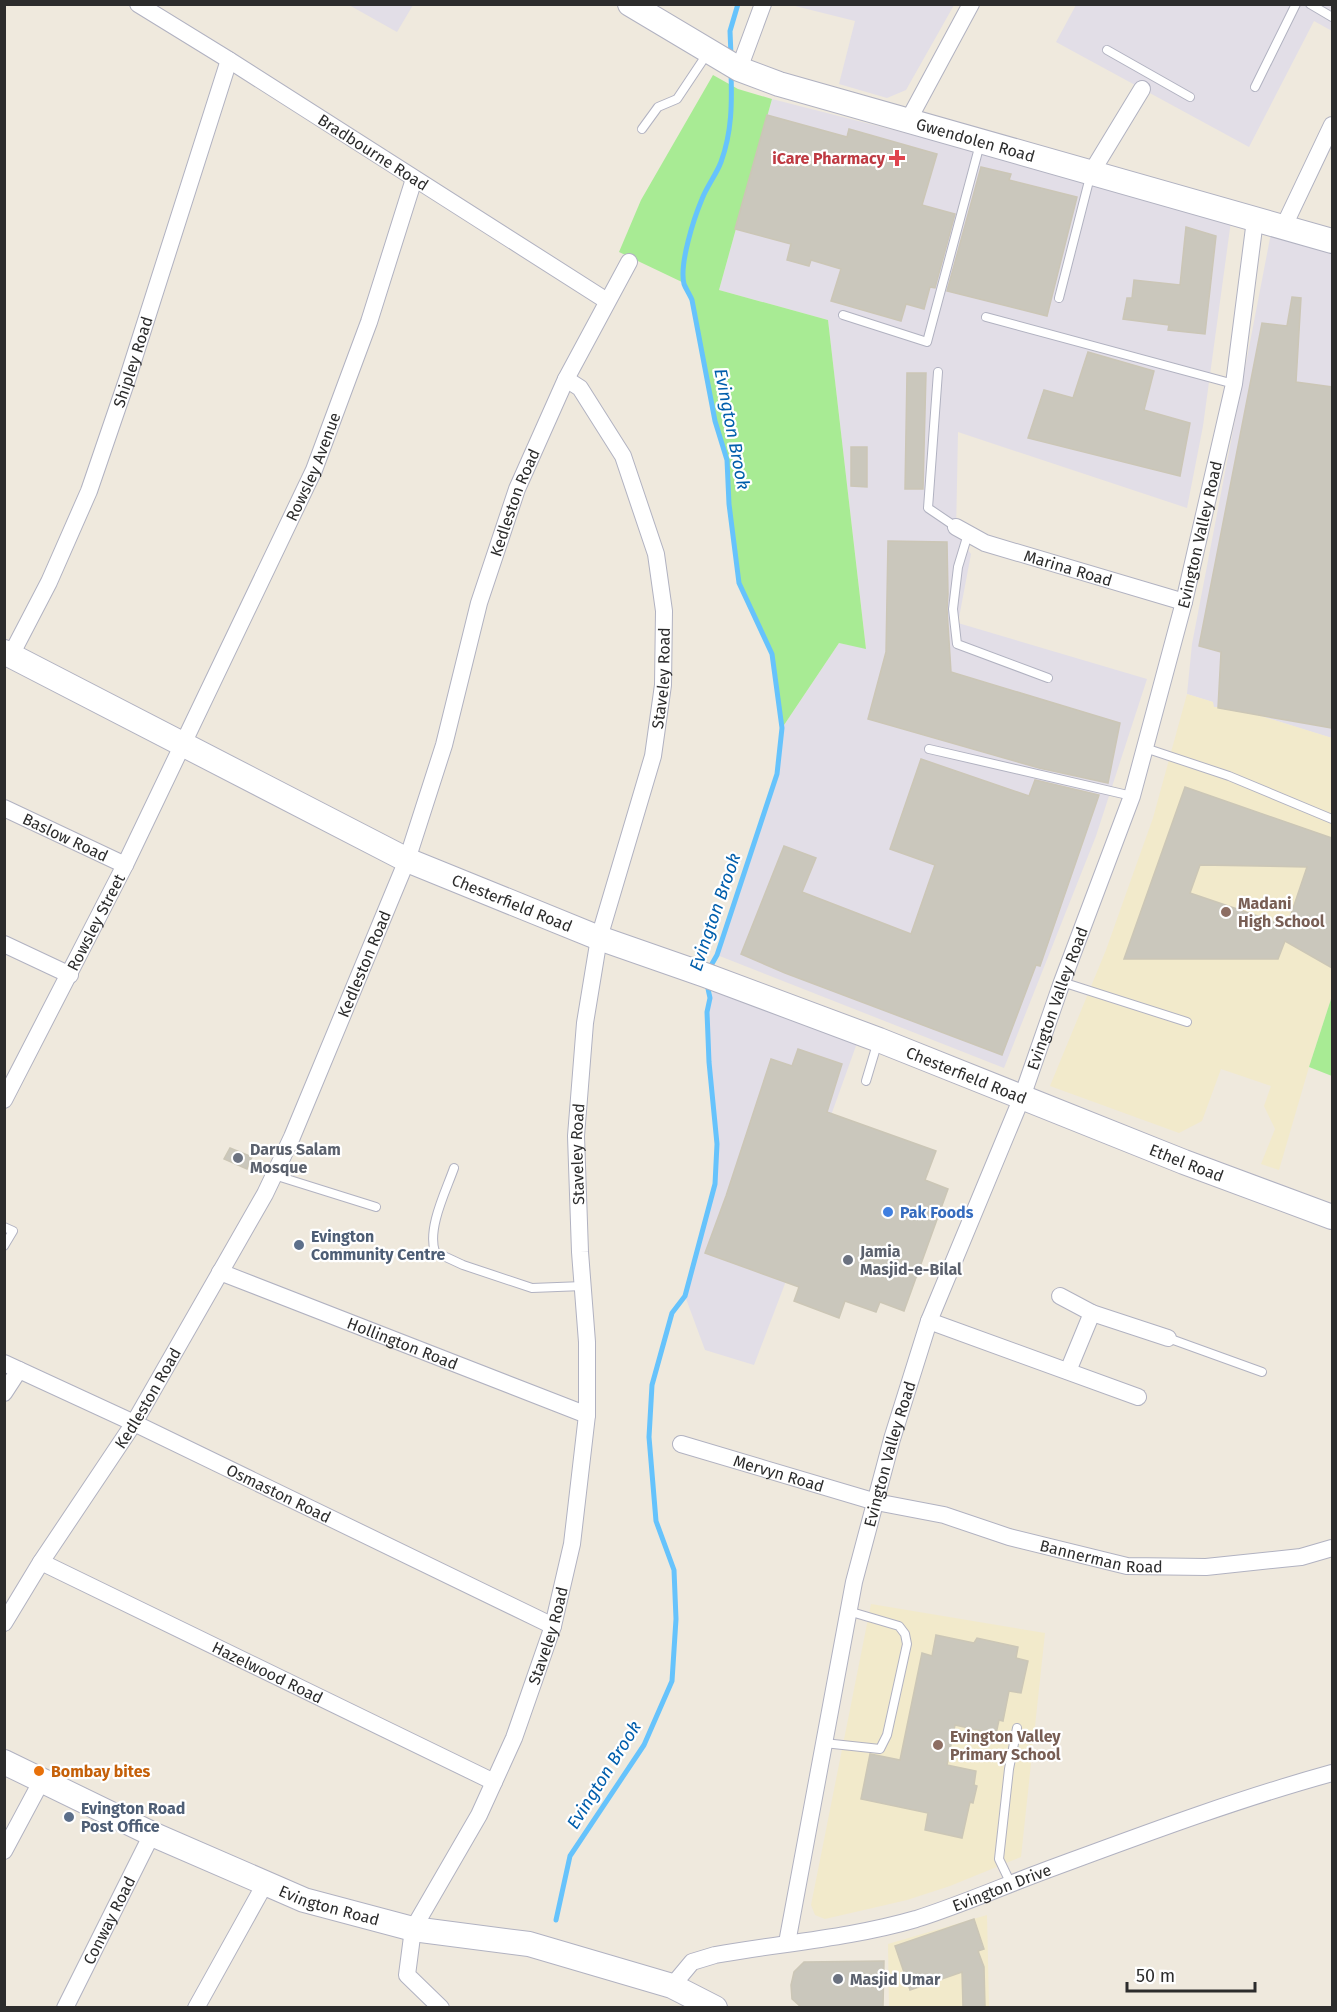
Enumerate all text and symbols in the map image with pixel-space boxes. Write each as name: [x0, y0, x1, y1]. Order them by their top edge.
street label: Bradbourne Road: [314, 110, 432, 195]
street label: Gwendolen Road: [914, 114, 1037, 166]
place label: iCare Pharmacy: [772, 149, 886, 168]
marker: iCare Pharmacy: [890, 151, 904, 165]
street label: Shipley Road: [109, 314, 157, 410]
water label: Evington Brook: [709, 366, 755, 492]
street label: Rowsley Avenue: [282, 410, 345, 524]
street label: Kedleston Road: [486, 446, 544, 559]
street label: Evington Valley Road: [1174, 459, 1226, 610]
street label: Marina Road: [1022, 546, 1115, 590]
street label: Staveley Road: [648, 627, 674, 730]
street label: Baslow Road: [19, 809, 111, 866]
water label: Evington Brook: [685, 850, 746, 974]
street label: Rowsley Street: [63, 870, 129, 974]
street label: Chesterfield Road: [449, 870, 575, 936]
place label: Madani High School: [1238, 894, 1325, 931]
marker: Madani High School: [1219, 905, 1233, 919]
street label: Kedleston Road: [334, 908, 395, 1020]
street label: Evington Valley Road: [1023, 924, 1092, 1073]
street label: Chesterfield Road: [903, 1043, 1029, 1108]
street label: Staveley Road: [567, 1103, 589, 1205]
place label: Darus Salam Mosque: [250, 1140, 341, 1177]
street label: Ethel Road: [1147, 1140, 1226, 1186]
marker: Darus Salam Mosque: [231, 1151, 245, 1165]
place label: Pak Foods: [900, 1203, 974, 1222]
marker: Pak Foods: [881, 1205, 895, 1219]
place label: Evington Community Centre: [311, 1227, 445, 1264]
marker: Evington Community Centre: [292, 1238, 306, 1252]
place label: Jamia Masjid-e-Bilal: [859, 1242, 962, 1279]
marker: Jamia Masjid-e-Bilal: [841, 1253, 855, 1267]
street label: Hollington Road: [344, 1313, 461, 1374]
street label: Kedleston Road: [111, 1344, 185, 1452]
street label: Evington Valley Road: [860, 1379, 920, 1529]
street label: Mervyn Road: [731, 1451, 826, 1496]
street label: Osmaston Road: [223, 1460, 334, 1527]
street label: Bannerman Road: [1038, 1536, 1163, 1576]
street label: Staveley Road: [524, 1585, 572, 1687]
street label: Hazelwood Road: [209, 1638, 326, 1707]
water label: Evington Brook: [562, 1717, 646, 1833]
place label: Evington Valley Primary School: [950, 1727, 1061, 1764]
marker: Evington Valley Primary School: [931, 1738, 945, 1752]
place label: Bombay bites: [51, 1762, 151, 1781]
marker: Bombay bites: [32, 1764, 46, 1778]
place label: Evington Road Post Office: [81, 1799, 185, 1836]
marker: Evington Road Post Office: [62, 1810, 76, 1824]
street label: Evington Drive: [950, 1860, 1054, 1916]
street label: Conway Road: [79, 1873, 139, 1968]
street label: Evington Road: [276, 1881, 381, 1930]
scale bar: [1127, 1955, 1254, 1993]
text: 50 m: [1136, 1965, 1175, 1987]
place label: Masjid Umar: [850, 1970, 941, 1989]
marker: Masjid Umar: [831, 1972, 845, 1986]

